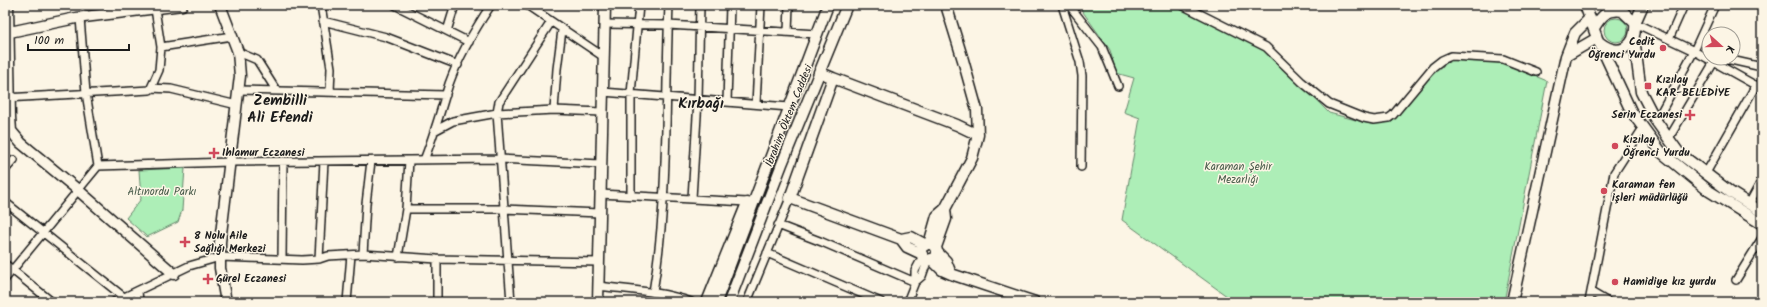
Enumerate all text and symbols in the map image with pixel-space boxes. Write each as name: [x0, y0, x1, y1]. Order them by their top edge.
scale bar: [28, 26, 129, 52]
north arrow: [1701, 26, 1741, 66]
text: 100 m: [34, 31, 65, 50]
place label: Cedit Öğrenci Yurdu: [1588, 33, 1656, 64]
marker: Cedit Öğrenci Yurdu: [1658, 43, 1668, 53]
text: K: [1720, 43, 1739, 56]
street label: İbrahim Öktem Caddesi: [760, 62, 818, 170]
place label: Kızılay KAR-BELEDİYE: [1656, 71, 1731, 102]
marker: Kızılay KAR-BELEDİYE: [1643, 81, 1653, 91]
district label: Zembilli Ali Efendi: [247, 89, 314, 130]
district label: Kırbağı: [678, 92, 724, 116]
place label: Serin Eczanesi: [1612, 106, 1683, 124]
marker: Serin Eczanesi: [1685, 110, 1695, 120]
place label: Kızılay Öğrenci Yurdu: [1623, 131, 1690, 162]
marker: Kızılay Öğrenci Yurdu: [1610, 141, 1620, 151]
place label: Ihlamur Eczanesi: [222, 144, 306, 162]
marker: Ihlamur Eczanesi: [209, 148, 219, 158]
park label: Karaman Şehir Mezarlığı: [1204, 158, 1273, 189]
place label: Karaman fen işleri müdürlüğü: [1612, 176, 1688, 207]
park label: Altınordu Parkı: [128, 183, 197, 201]
marker: Karaman fen işleri müdürlüğü: [1599, 186, 1609, 196]
place label: 8 Nolu Aile Sağlığı Merkezi: [194, 227, 267, 258]
marker: 8 Nolu Aile Sağlığı Merkezi: [179, 236, 191, 248]
place label: Gürel Eczanesi: [216, 270, 287, 288]
place label: Hamidiye kız yurdu: [1623, 273, 1717, 291]
marker: Gürel Eczanesi: [203, 274, 213, 284]
marker: Hamidiye kız yurdu: [1610, 277, 1620, 287]

